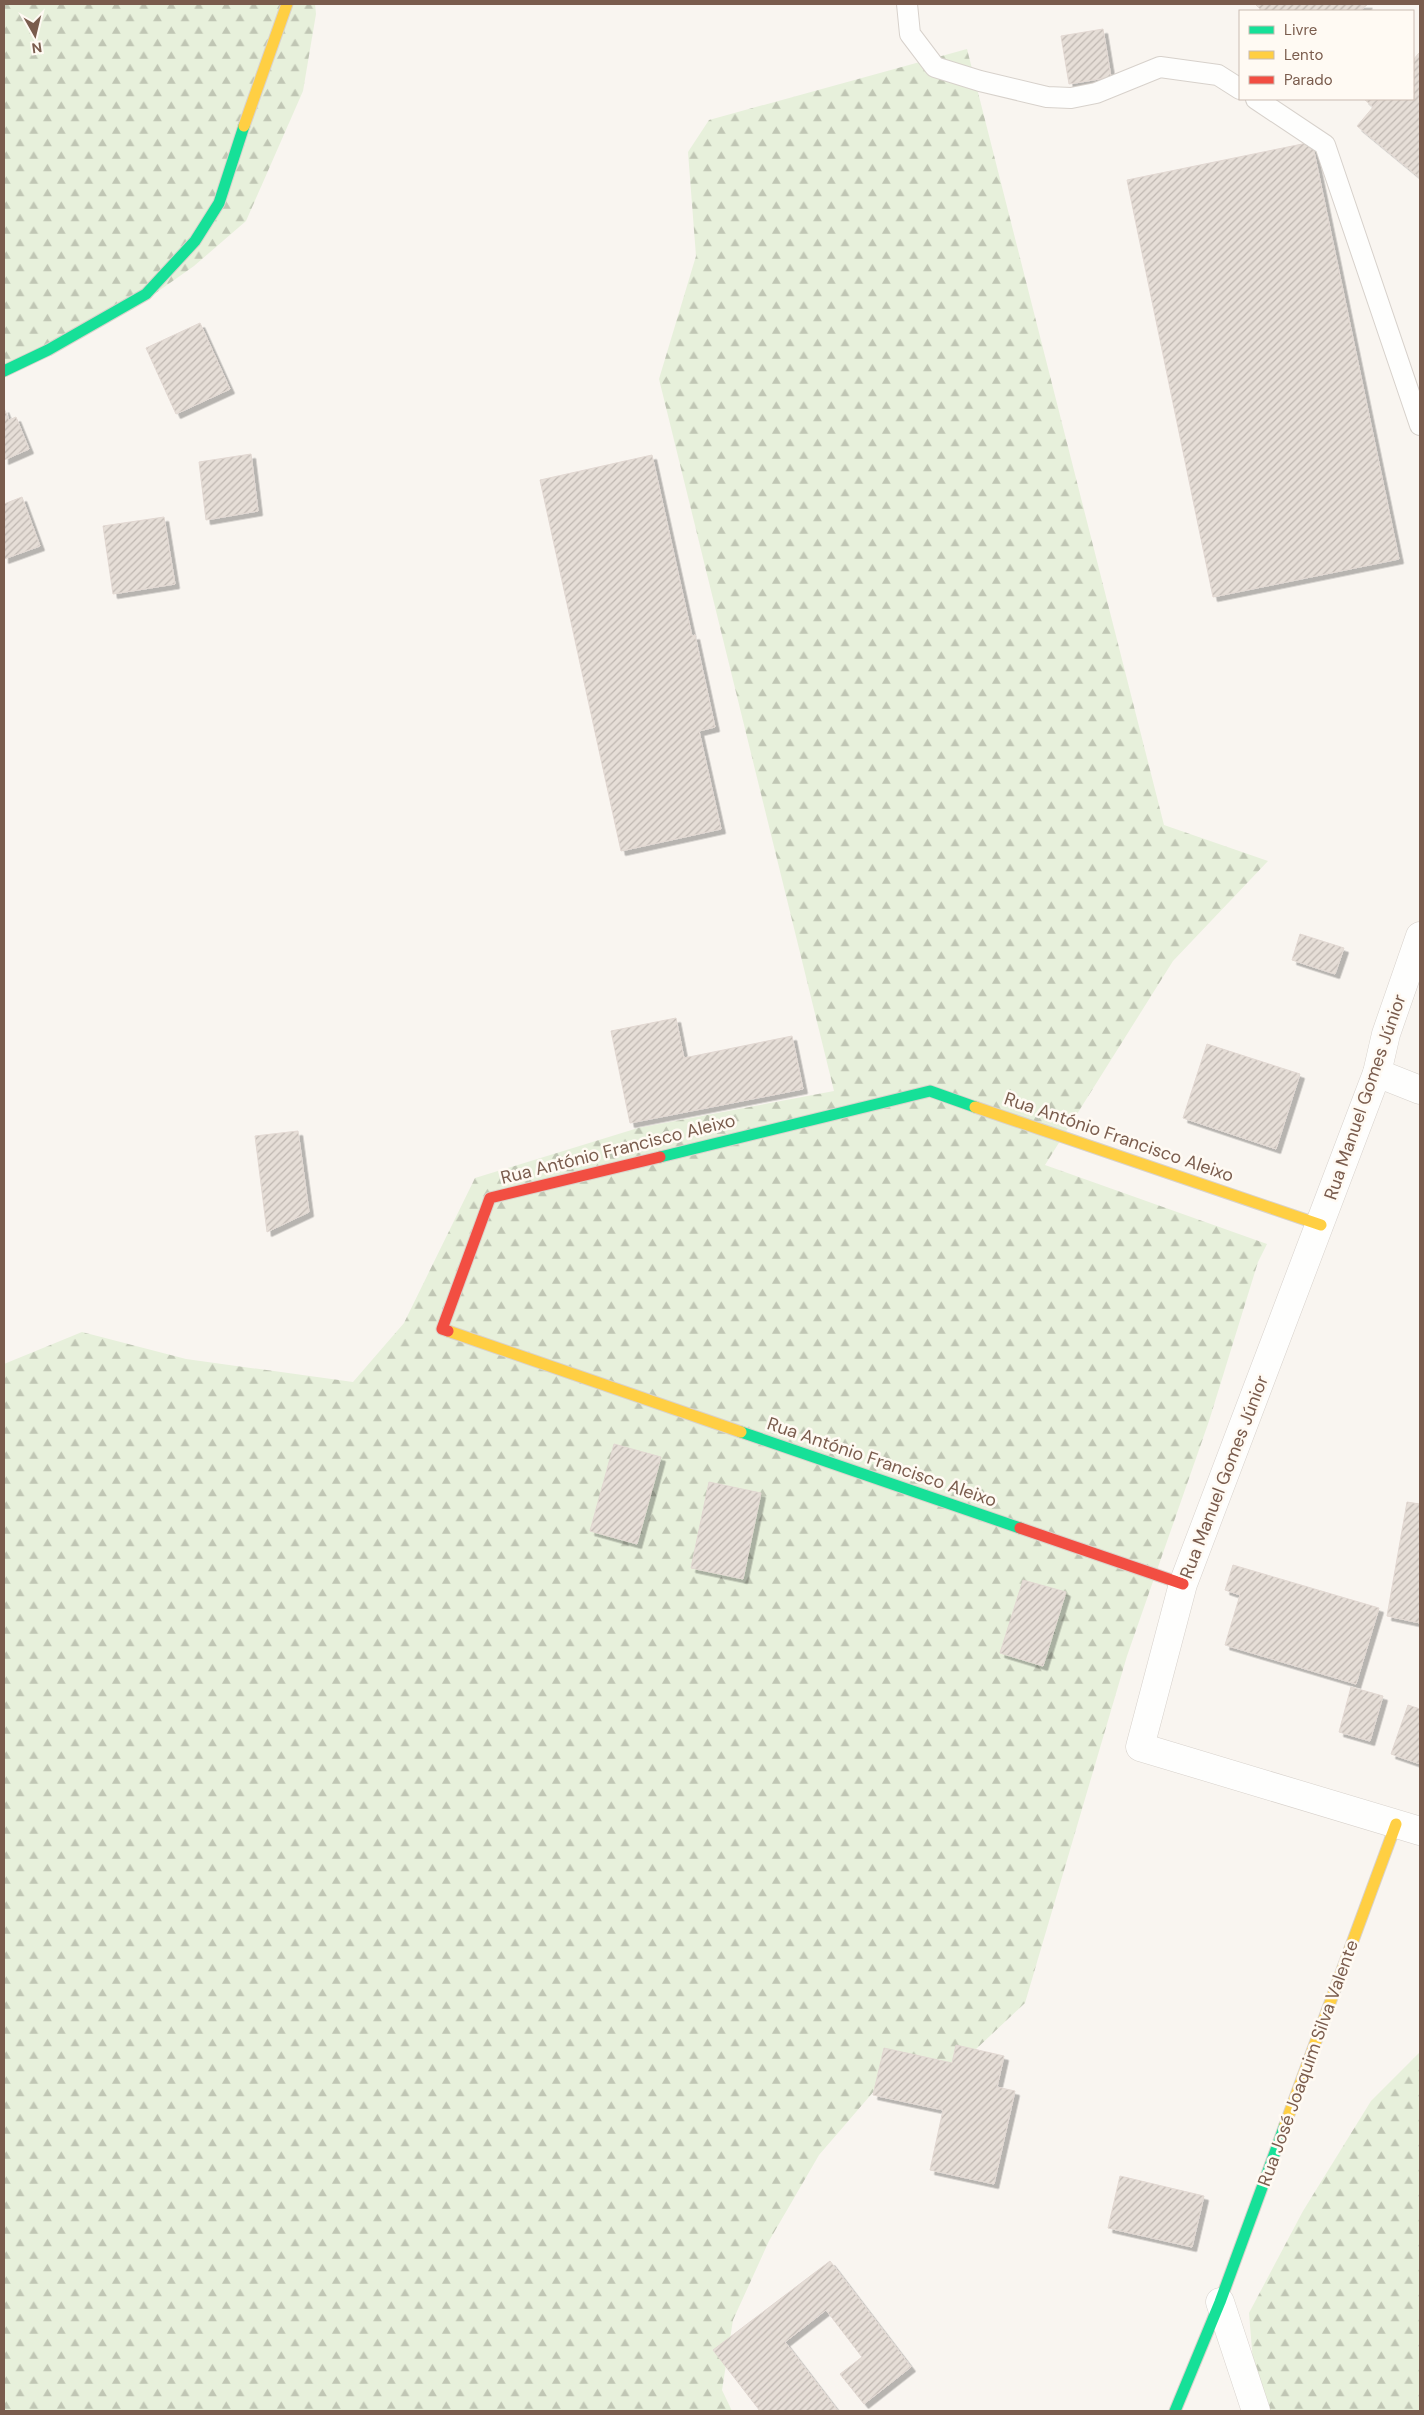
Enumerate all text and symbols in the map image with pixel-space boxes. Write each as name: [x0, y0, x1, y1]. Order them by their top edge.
north arrow: [10, 10, 60, 60]
legend: [1239, 10, 1414, 100]
text: Livre: [1284, 20, 1317, 40]
text: N: [30, 38, 43, 57]
text: Lento: [1284, 45, 1323, 65]
text: Parado: [1284, 70, 1333, 90]
street label: Rua Manuel Gomes Júnior: [1319, 991, 1412, 1203]
street label: Rua António Francisco Aleixo: [1001, 1086, 1237, 1188]
street label: Rua António Francisco Aleixo: [498, 1108, 738, 1190]
street label: Rua Manuel Gomes Júnior: [1174, 1372, 1274, 1582]
street label: Rua António Francisco Aleixo: [764, 1411, 1000, 1513]
street label: Rua José Joaquim Silva Valente: [1252, 1937, 1364, 2189]

